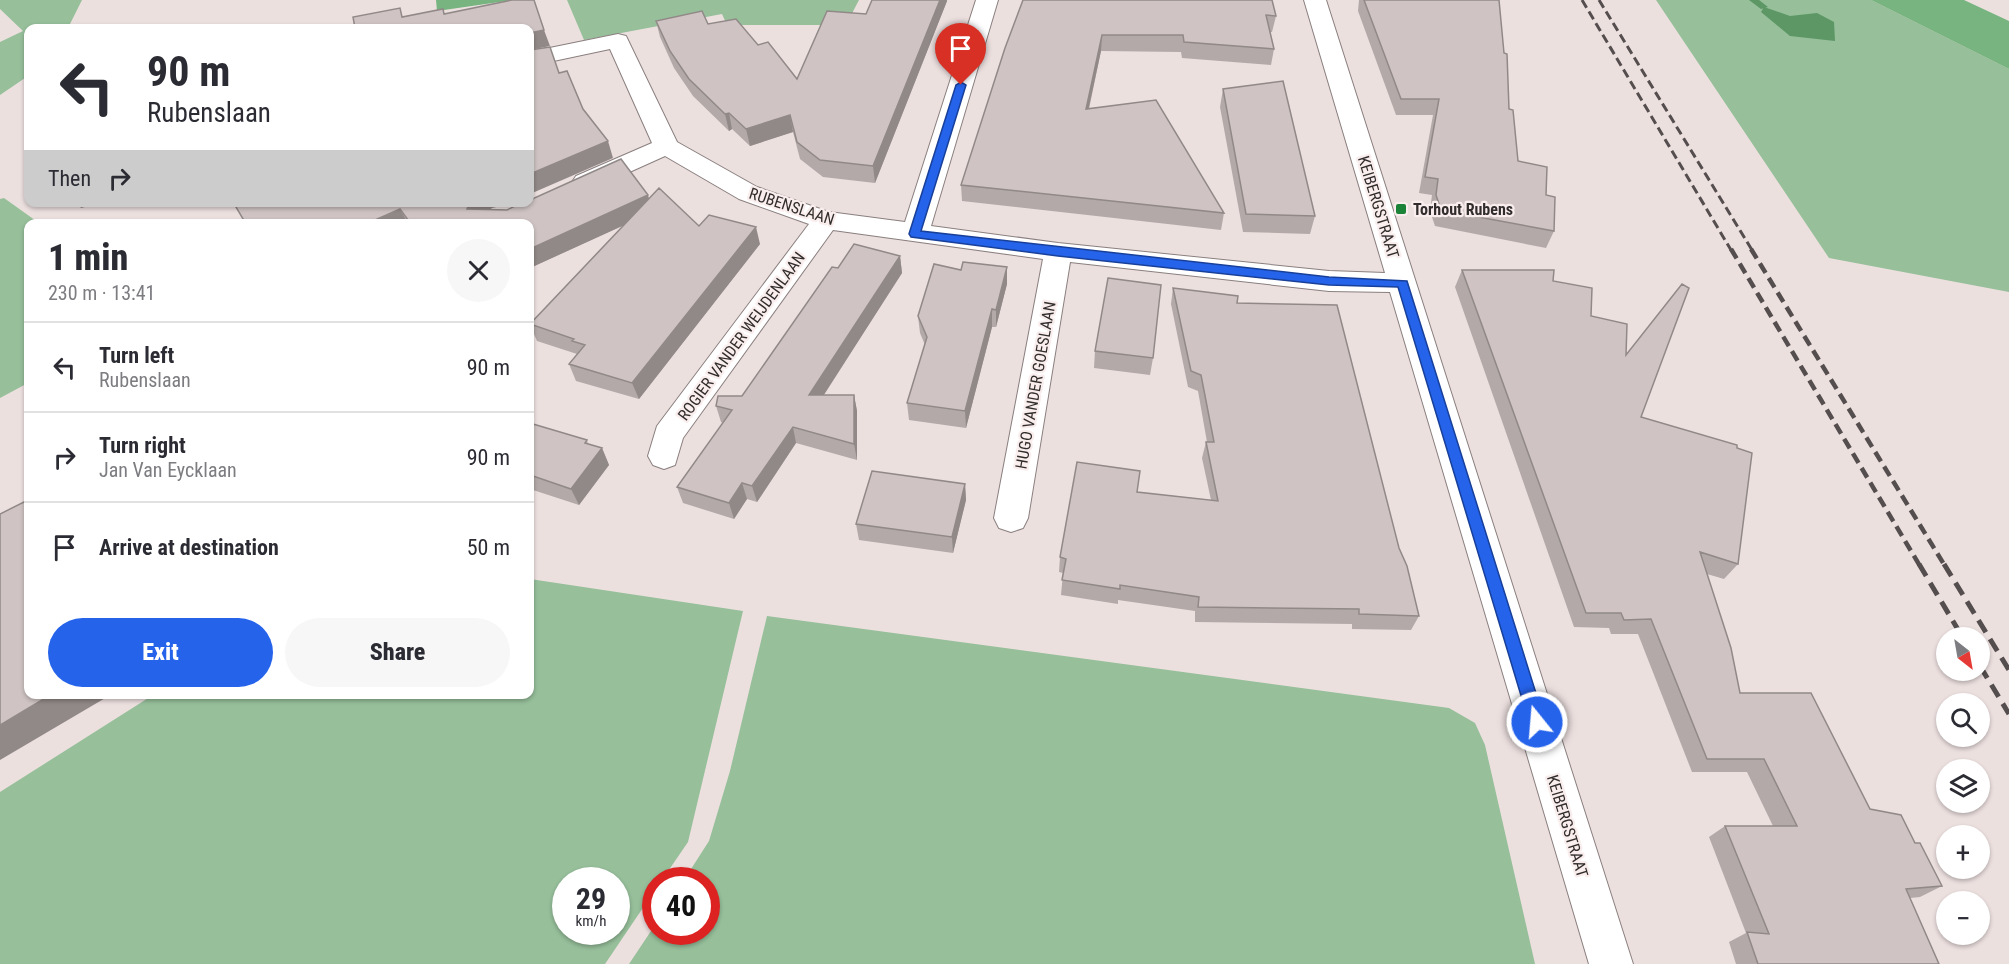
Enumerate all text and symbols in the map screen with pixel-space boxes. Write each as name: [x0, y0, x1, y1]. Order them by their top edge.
pin: [935, 23, 986, 85]
icon: arrive: [944, 32, 977, 65]
text: 90 m: [147, 47, 230, 96]
icon: left: [48, 48, 126, 126]
text: Rubenslaan: [147, 97, 271, 129]
street label: KEIBERGSTRAAT: [1354, 154, 1403, 261]
icon: right: [103, 162, 136, 195]
text: Then: [48, 166, 91, 191]
street label: RUBENSLAAN: [747, 184, 837, 229]
place label: Torhout Rubens: [1413, 200, 1513, 219]
marker: Torhout Rubens: [1394, 202, 1408, 216]
text: 1 min: [48, 237, 128, 279]
button: close: [447, 239, 510, 302]
street label: ROGIER VANDER WEIJDENLAAN: [674, 248, 809, 424]
text: 230 m · 13:41: [48, 281, 155, 305]
street label: HUGO VANDER GOESLAAN: [1011, 300, 1060, 470]
text: Turn left: [99, 343, 174, 368]
icon: left: [48, 351, 81, 384]
text: 90 m: [467, 355, 510, 380]
text: Rubenslaan: [99, 368, 191, 392]
text: Turn right: [99, 433, 186, 458]
icon: right: [48, 441, 81, 474]
text: 90 m: [467, 445, 510, 470]
text: Jan Van Eycklaan: [99, 458, 237, 482]
icon: arrive: [48, 531, 81, 564]
text: Arrive at destination: [99, 535, 279, 560]
text: 50 m: [467, 535, 510, 560]
button: Exit: [48, 618, 273, 687]
button: Share: [285, 618, 510, 687]
north arrow: [1936, 627, 1990, 681]
map controls: [1936, 627, 1990, 945]
position arrow: [1505, 690, 1569, 754]
button: search: [1936, 693, 1990, 747]
button: layers: [1936, 759, 1990, 813]
street label: KEIBERGSTRAAT: [1543, 773, 1592, 880]
button: +: [1936, 825, 1990, 879]
speed limit sign: 40: [642, 867, 720, 945]
text: 29: [576, 881, 606, 916]
button: −: [1936, 891, 1990, 945]
text: km/h: [576, 912, 606, 930]

